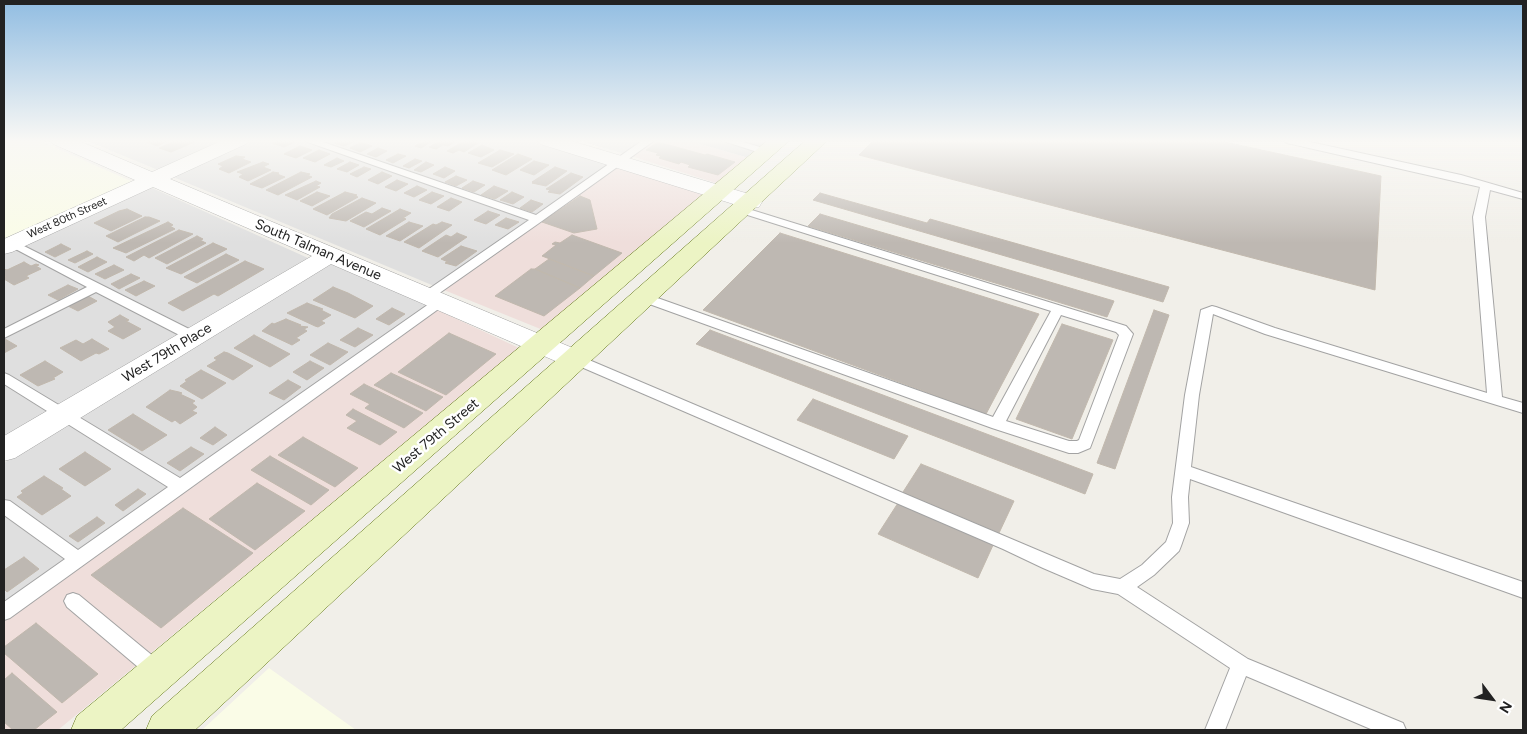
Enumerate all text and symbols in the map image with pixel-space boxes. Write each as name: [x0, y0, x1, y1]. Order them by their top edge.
street label: West 80th Street: [25, 195, 109, 241]
street label: South Talman Avenue: [252, 216, 384, 284]
street label: West 79th Place: [119, 320, 215, 386]
street label: West 79th Street: [390, 395, 482, 477]
north arrow: [1467, 674, 1517, 724]
text: N: [1495, 698, 1515, 716]

